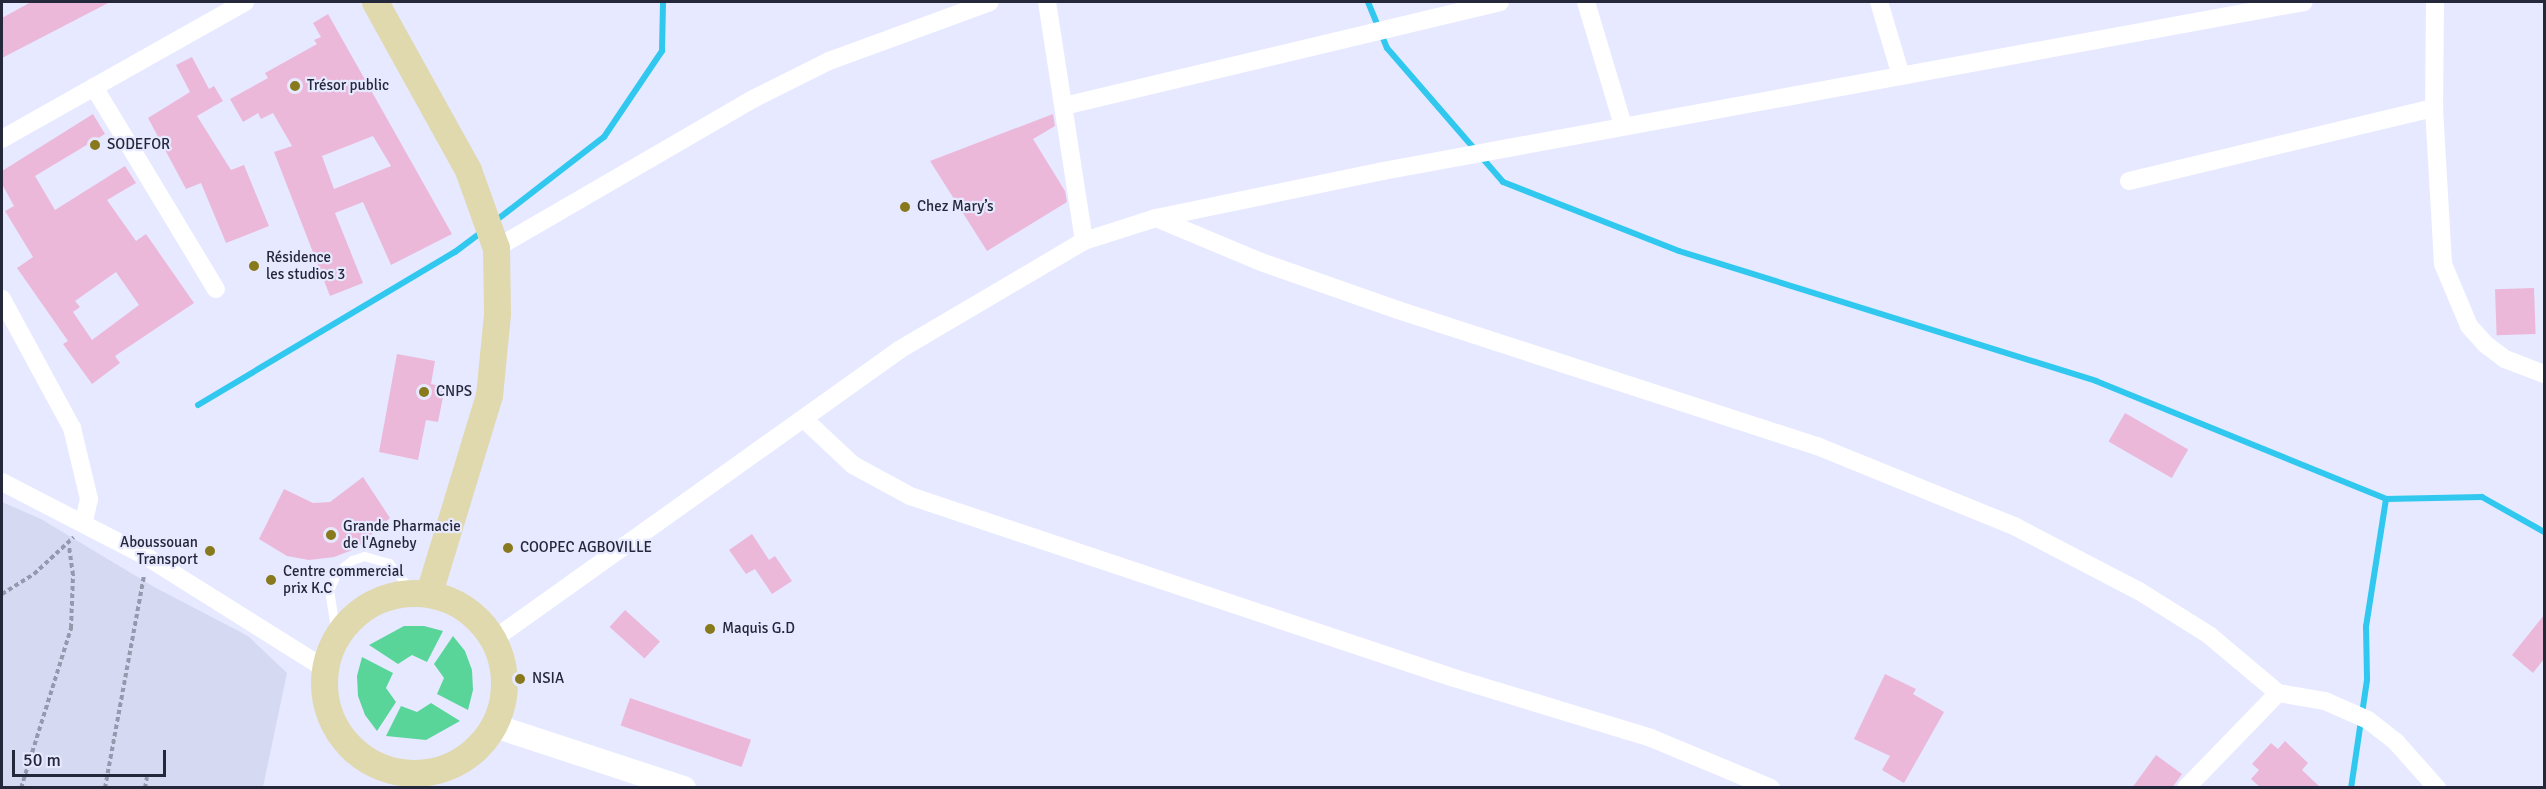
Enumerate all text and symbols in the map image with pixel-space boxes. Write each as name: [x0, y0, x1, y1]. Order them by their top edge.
place label: Trésor public: [307, 77, 389, 95]
marker: Trésor public: [288, 79, 302, 93]
place label: SODEFOR: [107, 136, 170, 154]
marker: SODEFOR: [88, 138, 102, 152]
place label: Chez Mary’s: [917, 198, 994, 216]
marker: Chez Mary’s: [898, 200, 912, 214]
place label: Résidence les studios 3: [266, 248, 345, 283]
marker: Résidence les studios 3: [247, 259, 261, 273]
place label: CNPS: [436, 383, 472, 401]
marker: CNPS: [417, 385, 431, 399]
place label: Grande Pharmacie de l'Agneby: [343, 517, 461, 552]
marker: Grande Pharmacie de l'Agneby: [324, 528, 338, 542]
place label: Aboussouan Transport: [120, 533, 198, 568]
place label: COOPEC AGBOVILLE: [520, 539, 652, 557]
marker: COOPEC AGBOVILLE: [501, 541, 515, 555]
marker: Aboussouan Transport: [203, 544, 217, 558]
place label: Centre commercial prix K.C: [283, 562, 404, 597]
marker: Centre commercial prix K.C: [264, 573, 278, 587]
place label: Maquis G.D: [722, 620, 795, 638]
marker: Maquis G.D: [703, 622, 717, 636]
place label: NSIA: [532, 670, 564, 688]
marker: NSIA: [513, 672, 527, 686]
scale bar: [15, 738, 170, 776]
text: 50 m: [23, 749, 61, 771]

